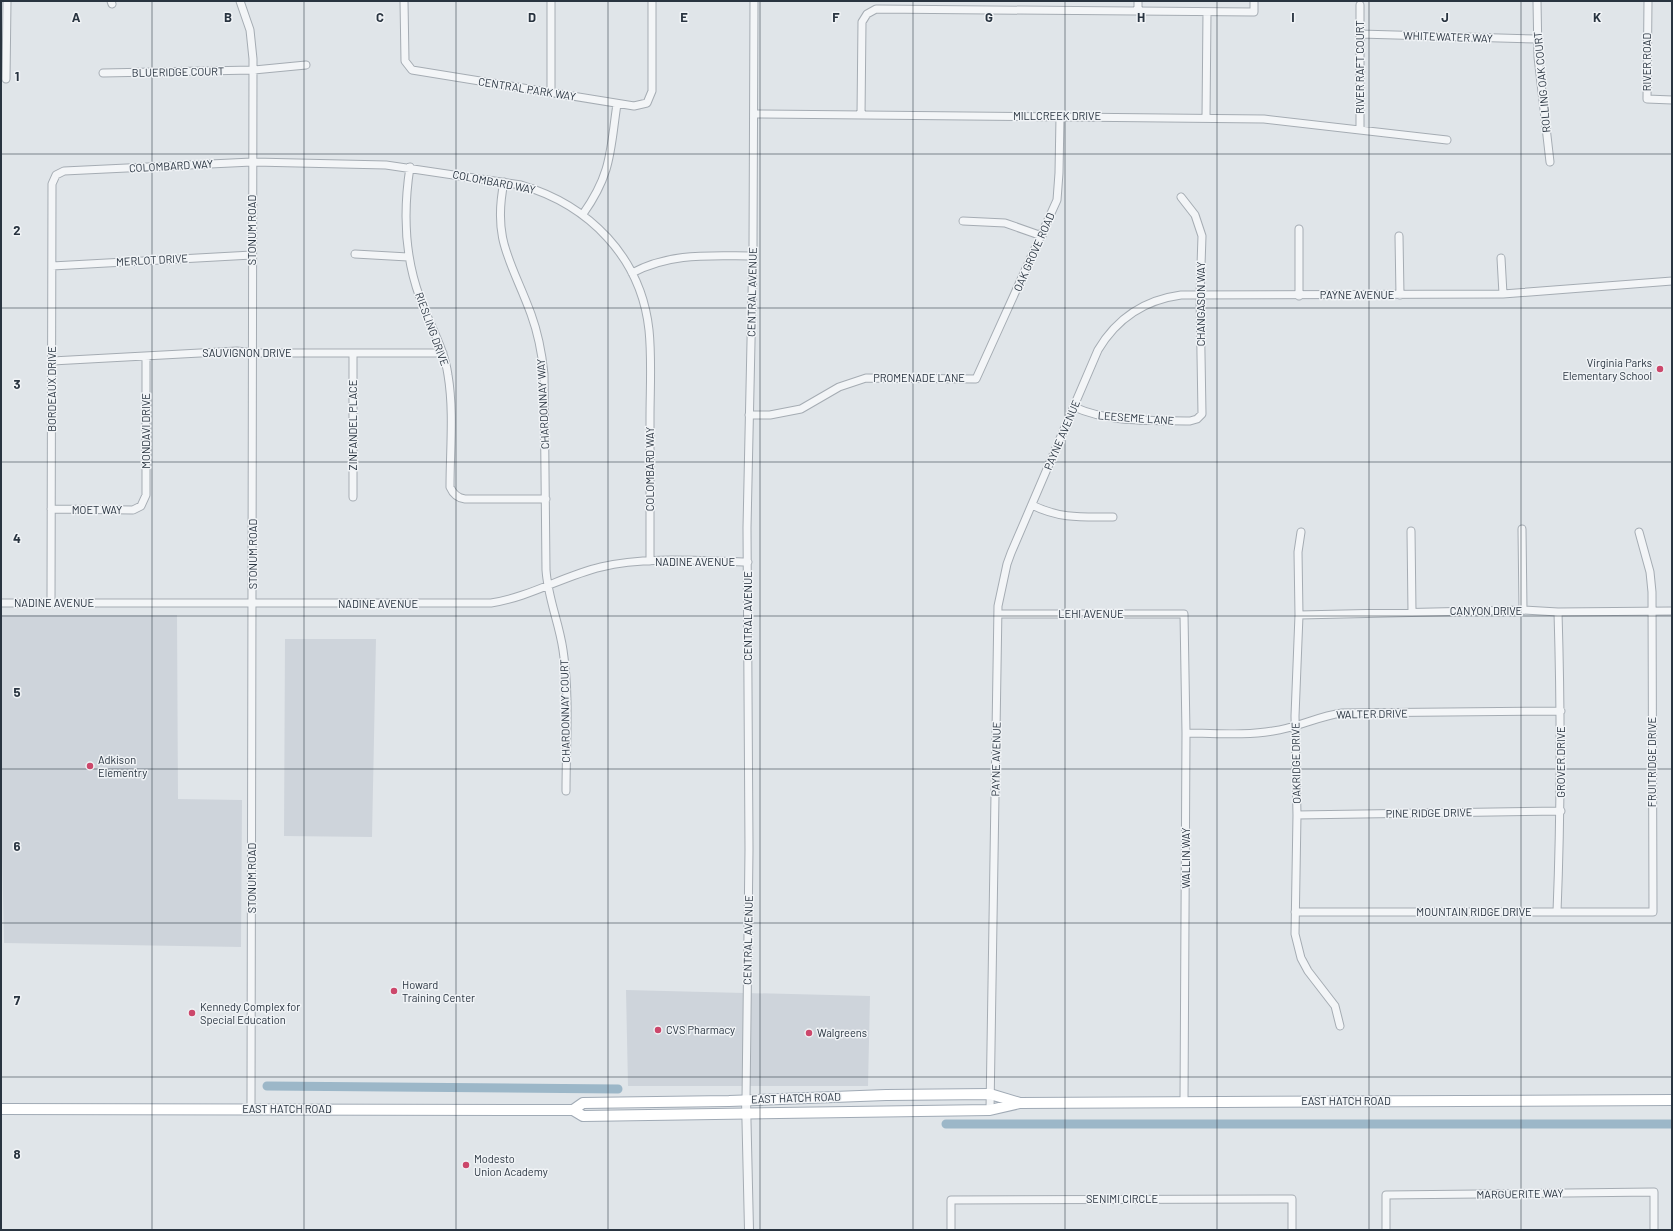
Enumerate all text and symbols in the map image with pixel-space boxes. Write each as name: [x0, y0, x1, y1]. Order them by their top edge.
text: A: [72, 9, 81, 25]
text: B: [224, 9, 232, 25]
text: C: [376, 9, 384, 25]
text: D: [528, 9, 536, 25]
text: E: [680, 9, 688, 25]
text: F: [832, 9, 840, 25]
text: G: [985, 9, 993, 25]
text: H: [1137, 9, 1145, 25]
text: I: [1291, 9, 1295, 25]
text: J: [1441, 9, 1449, 25]
text: K: [1593, 9, 1601, 25]
street label: RIVER RAFT COURT: [1353, 20, 1366, 114]
street label: WHITEWATER WAY: [1403, 28, 1493, 45]
street label: ROLLING OAK COURT: [1531, 31, 1552, 133]
street label: RIVER ROAD: [1640, 33, 1653, 91]
street label: BLUERIDGE COURT: [132, 64, 224, 79]
text: 1: [15, 68, 19, 84]
street label: CENTRAL PARK WAY: [477, 74, 577, 103]
street label: MILLCREEK DRIVE: [1013, 109, 1101, 122]
street label: COLOMBARD WAY: [129, 157, 213, 174]
street label: COLOMBARD WAY: [452, 167, 537, 196]
street label: STONUM ROAD: [245, 195, 258, 265]
street label: OAK GROVE ROAD: [1010, 210, 1057, 293]
text: 2: [13, 222, 21, 238]
street label: CENTRAL AVENUE: [744, 247, 759, 337]
street label: MERLOT DRIVE: [116, 251, 189, 268]
street label: CHANGASON WAY: [1194, 262, 1207, 346]
street label: PAYNE AVENUE: [1320, 288, 1395, 301]
street label: RIESLING DRIVE: [413, 290, 452, 368]
street label: BORDEAUX DRIVE: [45, 346, 58, 432]
street label: SAUVIGNON DRIVE: [202, 346, 292, 359]
place label: Virginia Parks Elementary School: [1562, 356, 1652, 382]
street label: CHARDONNAY WAY: [534, 358, 551, 450]
marker: Virginia Parks Elementary School: [1655, 364, 1665, 374]
street label: PROMENADE LANE: [873, 371, 965, 384]
text: 3: [13, 376, 21, 392]
street label: ZINFANDEL PLACE: [346, 379, 359, 470]
street label: MONDAVI DRIVE: [139, 393, 152, 469]
street label: PAYNE AVENUE: [1041, 398, 1082, 472]
street label: LEESEME LANE: [1097, 408, 1175, 427]
street label: COLOMBARD WAY: [643, 427, 656, 511]
street label: MOET WAY: [72, 503, 122, 516]
street label: STONUM ROAD: [246, 519, 259, 589]
text: 4: [13, 530, 21, 546]
street label: NADINE AVENUE: [655, 555, 735, 568]
street label: CENTRAL AVENUE: [741, 571, 754, 661]
street label: NADINE AVENUE: [14, 596, 94, 609]
street label: NADINE AVENUE: [338, 597, 418, 610]
street label: CANYON DRIVE: [1450, 604, 1523, 617]
street label: LEHI AVENUE: [1058, 607, 1124, 620]
street label: CHARDONNAY COURT: [557, 659, 572, 763]
text: 5: [13, 684, 21, 700]
street label: WALTER DRIVE: [1336, 706, 1408, 721]
street label: FRUITRIDGE DRIVE: [1645, 716, 1658, 807]
street label: PAYNE AVENUE: [988, 721, 1003, 796]
street label: OAKRIDGE DRIVE: [1288, 722, 1303, 804]
street label: GROVER DRIVE: [1554, 726, 1567, 798]
place label: Adkison Elementry: [98, 753, 147, 779]
marker: Adkison Elementry: [85, 761, 95, 771]
street label: PINE RIDGE DRIVE: [1385, 805, 1473, 820]
street label: WALLIN WAY: [1179, 827, 1192, 889]
text: 6: [14, 838, 21, 854]
street label: STONUM ROAD: [245, 843, 258, 913]
street label: CENTRAL AVENUE: [740, 895, 755, 985]
street label: MOUNTAIN RIDGE DRIVE: [1416, 905, 1532, 918]
place label: Howard Training Center: [402, 978, 475, 1004]
marker: Howard Training Center: [389, 986, 399, 996]
text: 7: [14, 992, 21, 1008]
place label: Kennedy Complex for Special Education: [200, 1000, 300, 1026]
marker: Kennedy Complex for Special Education: [187, 1008, 197, 1018]
place label: CVS Pharmacy: [666, 1023, 735, 1036]
marker: CVS Pharmacy: [653, 1025, 663, 1035]
place label: Walgreens: [817, 1026, 867, 1039]
marker: Walgreens: [804, 1028, 814, 1038]
street label: EAST HATCH ROAD: [751, 1089, 841, 1106]
street label: EAST HATCH ROAD: [1301, 1094, 1391, 1107]
street label: EAST HATCH ROAD: [242, 1102, 332, 1115]
text: 8: [13, 1146, 21, 1162]
place label: Modesto Union Academy: [474, 1152, 548, 1178]
marker: Modesto Union Academy: [461, 1160, 471, 1170]
street label: MARGUERITE WAY: [1476, 1186, 1564, 1201]
street label: SENIMI CIRCLE: [1086, 1192, 1158, 1205]

